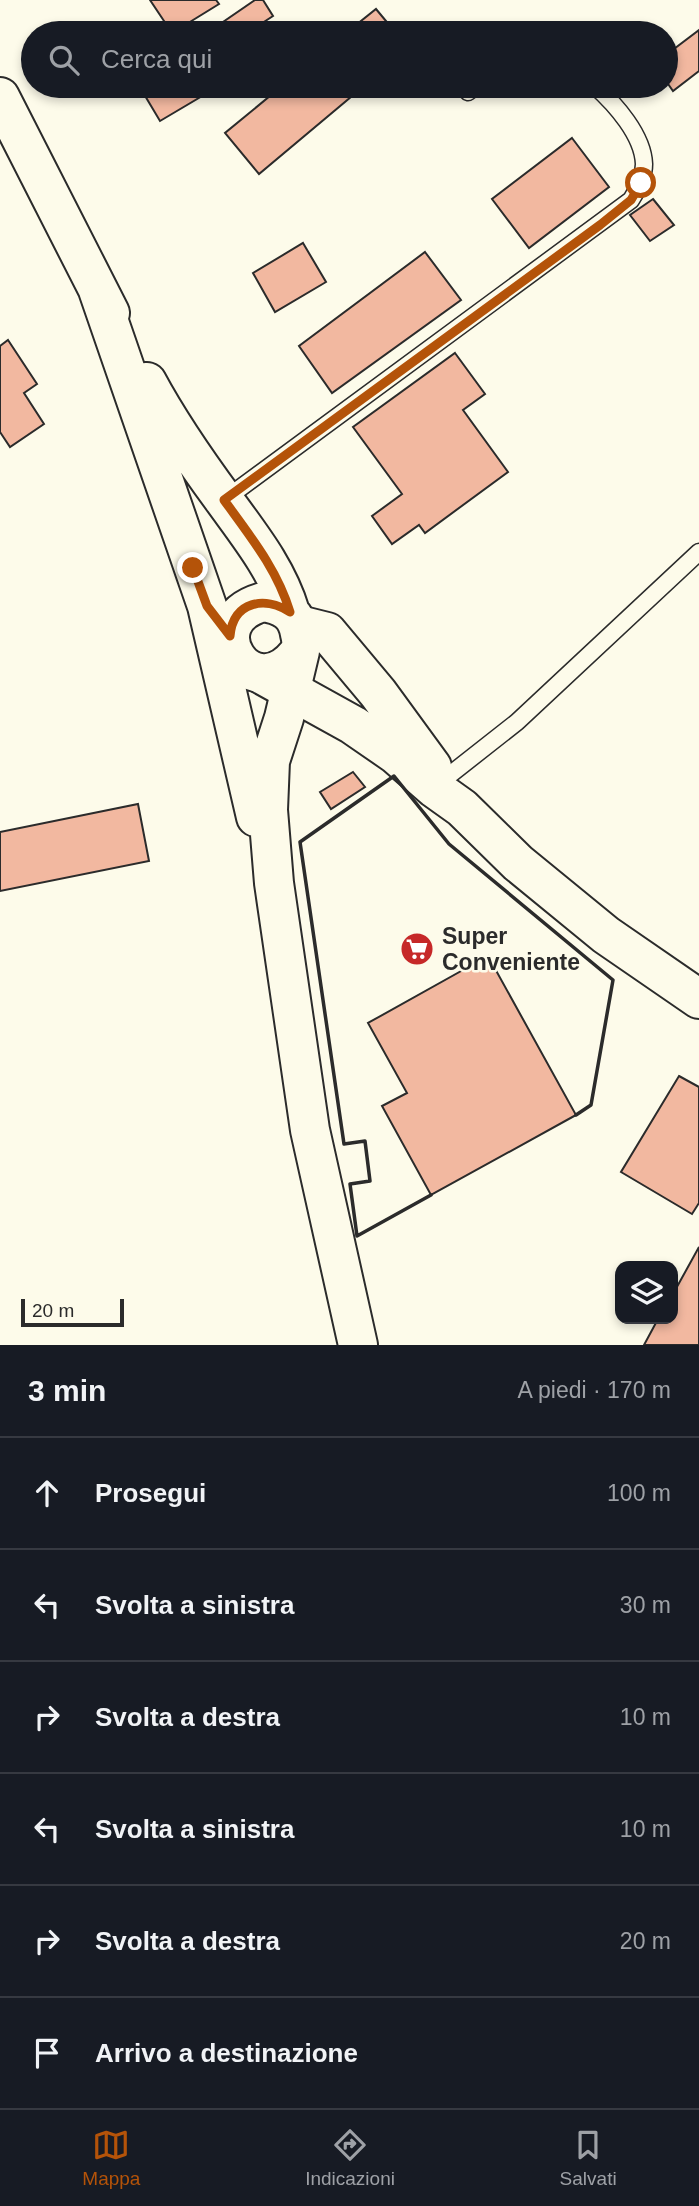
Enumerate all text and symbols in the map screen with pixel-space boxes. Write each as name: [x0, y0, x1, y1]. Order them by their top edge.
search box: [21, 21, 678, 98]
icon: search: [45, 41, 83, 79]
text: Cerca qui: [101, 44, 212, 74]
route start: [625, 167, 656, 198]
route end: [177, 552, 208, 583]
place label: Super Conveniente: [442, 923, 580, 975]
supermarket icon: Super Conveniente: [398, 930, 436, 968]
map controls: [615, 1261, 678, 1324]
button: layers: [615, 1261, 678, 1324]
scale bar: [21, 1296, 124, 1328]
text: 20 m: [32, 1300, 74, 1321]
text: 3 min: [28, 1374, 106, 1407]
text: A piedi · 170 m: [518, 1377, 671, 1403]
icon: ahead: [28, 1474, 66, 1512]
text: Prosegui: [95, 1478, 206, 1508]
text: 100 m: [607, 1480, 671, 1506]
icon: left: [28, 1586, 66, 1624]
text: Svolta a sinistra: [95, 1590, 294, 1620]
text: 30 m: [620, 1592, 671, 1618]
icon: right: [28, 1698, 66, 1736]
text: Svolta a destra: [95, 1702, 280, 1732]
text: 10 m: [620, 1704, 671, 1730]
icon: left: [28, 1810, 66, 1848]
text: Svolta a sinistra: [95, 1814, 294, 1844]
text: 10 m: [620, 1816, 671, 1842]
icon: right: [28, 1922, 66, 1960]
text: Svolta a destra: [95, 1926, 280, 1956]
text: 20 m: [620, 1928, 671, 1954]
icon: arrive: [28, 2034, 66, 2072]
text: Arrivo a destinazione: [95, 2038, 358, 2068]
tab: Mappa: [82, 2126, 140, 2190]
tab: Indicazioni: [305, 2126, 395, 2190]
tab: Salvati: [560, 2126, 617, 2190]

